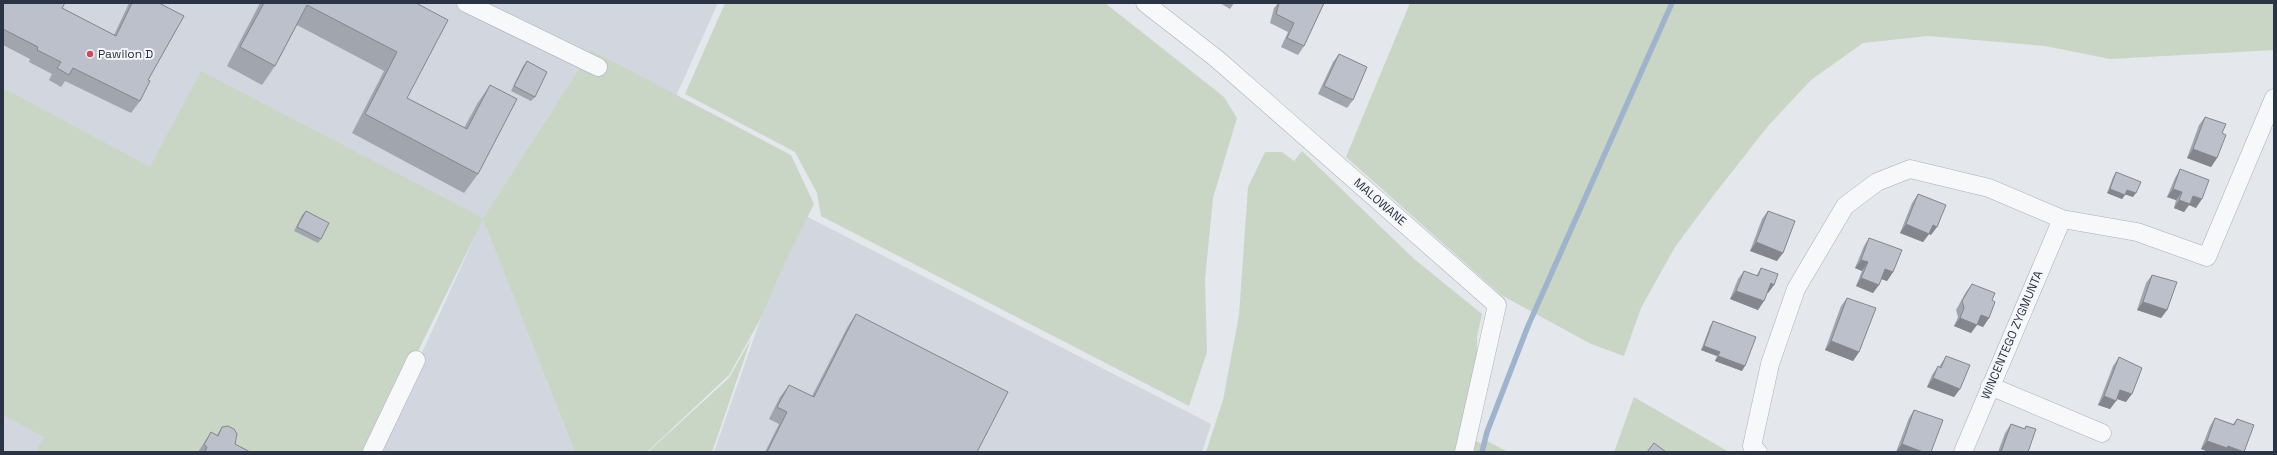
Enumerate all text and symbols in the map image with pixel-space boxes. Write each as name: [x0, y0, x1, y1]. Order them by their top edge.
place label: Pawilon D: [98, 46, 153, 62]
marker: Pawilon D: [85, 49, 95, 59]
street label: MALOWANE: [1350, 175, 1410, 229]
street label: WINCENTEGO ZYGMUNTA: [1978, 268, 2047, 402]

